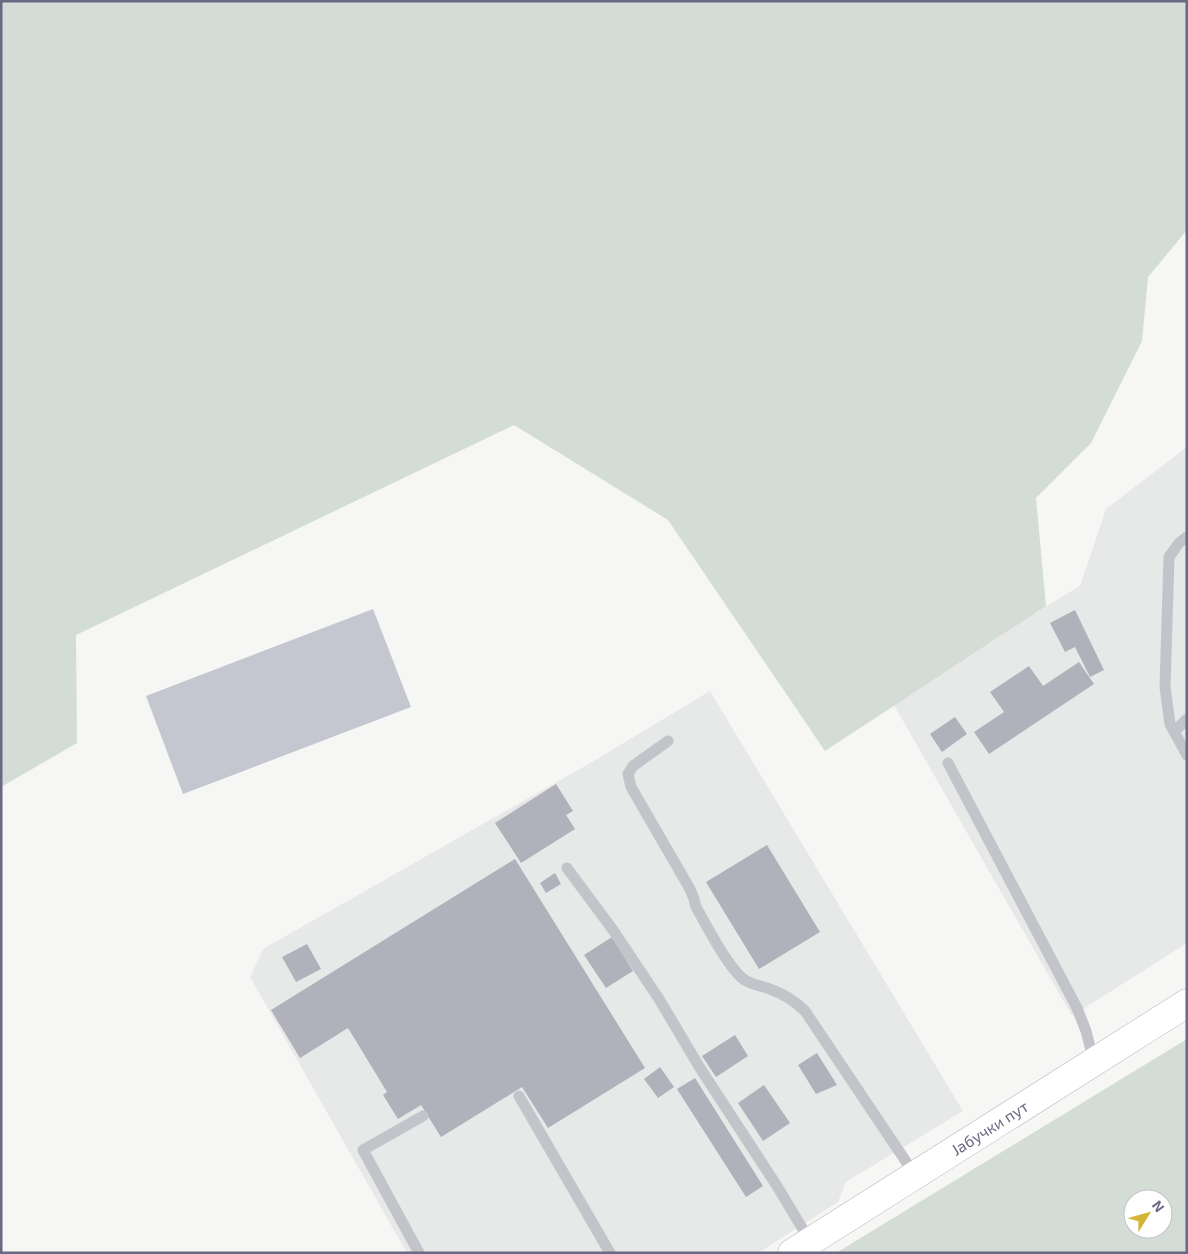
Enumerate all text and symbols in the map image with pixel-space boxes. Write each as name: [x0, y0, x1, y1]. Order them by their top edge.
street label: Јабучки пут: [947, 1096, 1032, 1159]
north arrow: [1123, 1189, 1173, 1239]
text: N: [1149, 1197, 1169, 1215]

